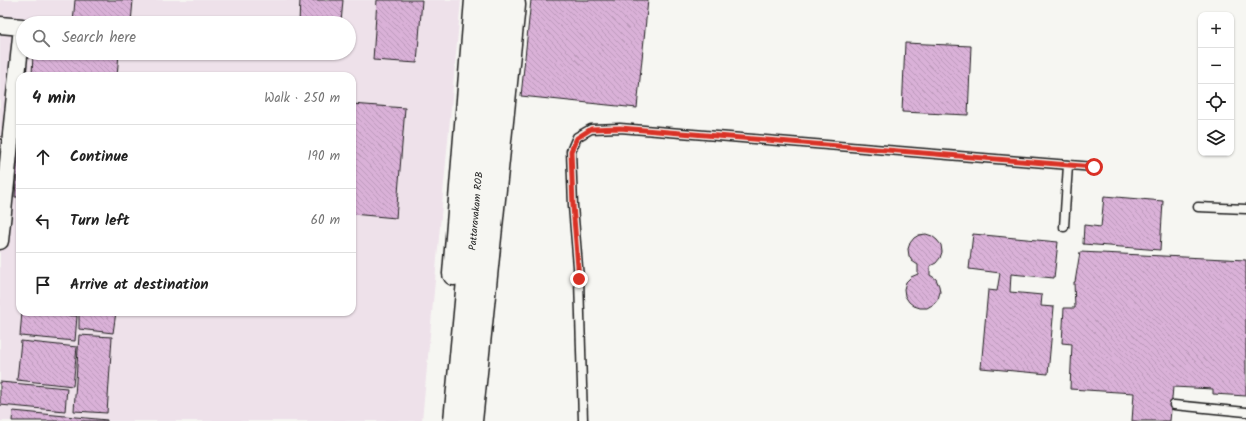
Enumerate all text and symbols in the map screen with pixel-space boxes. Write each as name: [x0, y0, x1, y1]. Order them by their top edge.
map controls: [1198, 12, 1234, 156]
button: +: [1198, 12, 1234, 48]
search box: [16, 16, 356, 60]
text: Search here: [62, 26, 136, 50]
icon: search: [30, 27, 52, 49]
button: −: [1198, 48, 1234, 84]
button: locate: [1198, 84, 1234, 120]
text: 4 min: [32, 85, 76, 112]
text: Walk · 250 m: [264, 88, 340, 109]
button: layers: [1198, 120, 1234, 156]
text: Continue: [70, 145, 128, 169]
icon: ahead: [32, 146, 54, 168]
text: 190 m: [308, 146, 340, 167]
route start: [1085, 158, 1103, 176]
street label: Pattaravakam ROB: [465, 171, 487, 251]
text: Turn left: [70, 209, 130, 233]
icon: left: [32, 210, 54, 232]
text: 60 m: [311, 210, 340, 231]
route end: [570, 270, 588, 288]
text: Arrive at destination: [70, 273, 209, 297]
icon: arrive: [32, 274, 54, 296]

